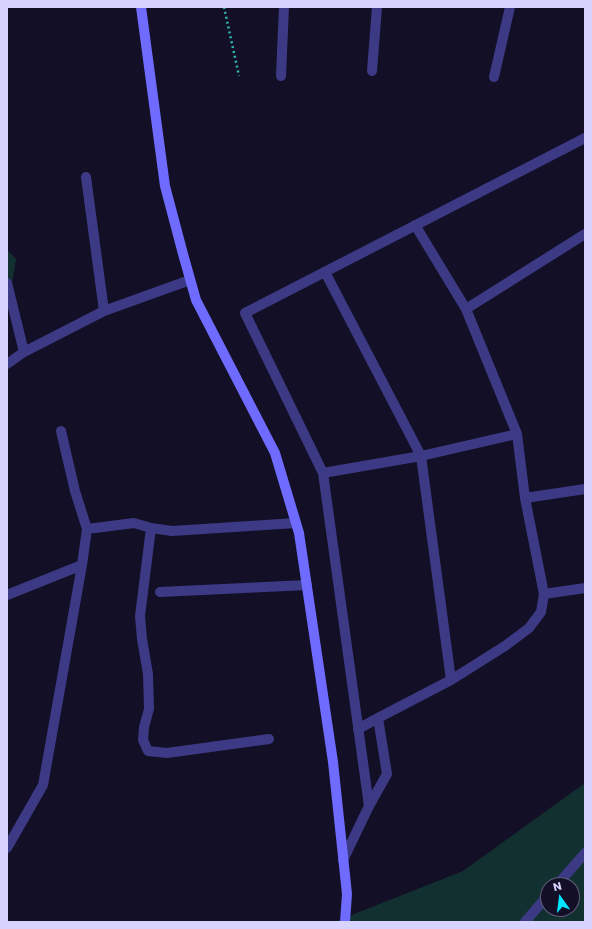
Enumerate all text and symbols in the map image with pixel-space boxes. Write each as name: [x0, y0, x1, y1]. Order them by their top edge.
north arrow: [540, 877, 580, 917]
text: N: [551, 878, 563, 895]

